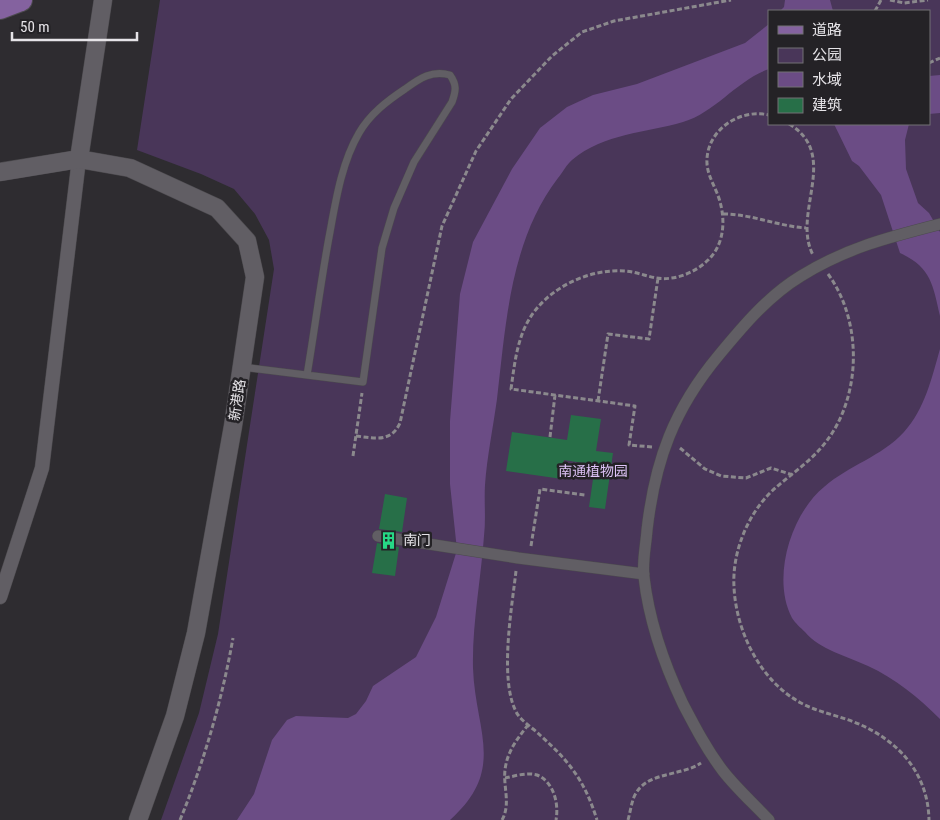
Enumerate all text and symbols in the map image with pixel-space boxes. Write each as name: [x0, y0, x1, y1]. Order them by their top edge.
scale bar: [12, 10, 138, 42]
legend: [768, 10, 930, 125]
text: 50 m: [20, 18, 50, 36]
text: 道路: [812, 21, 842, 39]
text: 公园: [812, 46, 842, 64]
text: 水域: [812, 71, 842, 89]
text: 建筑: [812, 96, 842, 114]
street label: 新港路: [226, 378, 248, 422]
park label: 南通植物园: [558, 463, 628, 479]
building icon: 南门: [379, 530, 399, 550]
place label: 南门: [403, 532, 431, 548]

